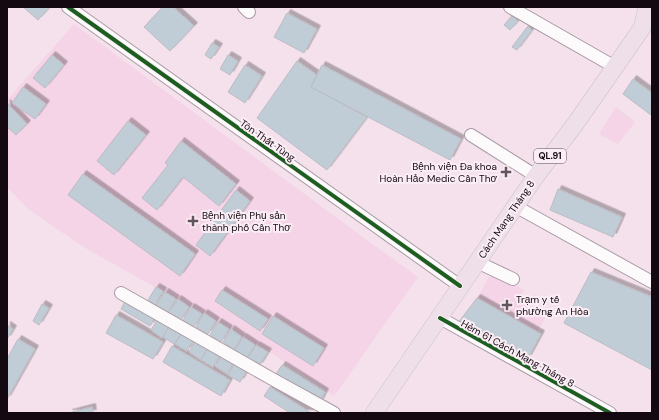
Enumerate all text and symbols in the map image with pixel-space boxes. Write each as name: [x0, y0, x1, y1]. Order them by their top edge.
street label: Tôn Thất Tùng: [238, 117, 298, 164]
road number: QL.91: [534, 149, 566, 163]
place label: Bệnh viện Đa khoa Hoàn Hảo Medic Cần Thơ: [379, 160, 497, 185]
marker: Bệnh viện Đa khoa Hoàn Hảo Medic Cần Thơ: [500, 166, 512, 178]
street label: Cách Mạng Tháng 8: [475, 178, 537, 261]
place label: Bệnh viện Phụ sản thành phố Cần Thơ: [202, 209, 291, 234]
marker: Bệnh viện Phụ sản thành phố Cần Thơ: [187, 215, 199, 227]
place label: Trạm y tế phường An Hòa: [516, 293, 588, 318]
marker: Trạm y tế phường An Hòa: [501, 299, 513, 311]
street label: Hẻm 61 Cách Mạng Tháng 8: [459, 317, 577, 390]

